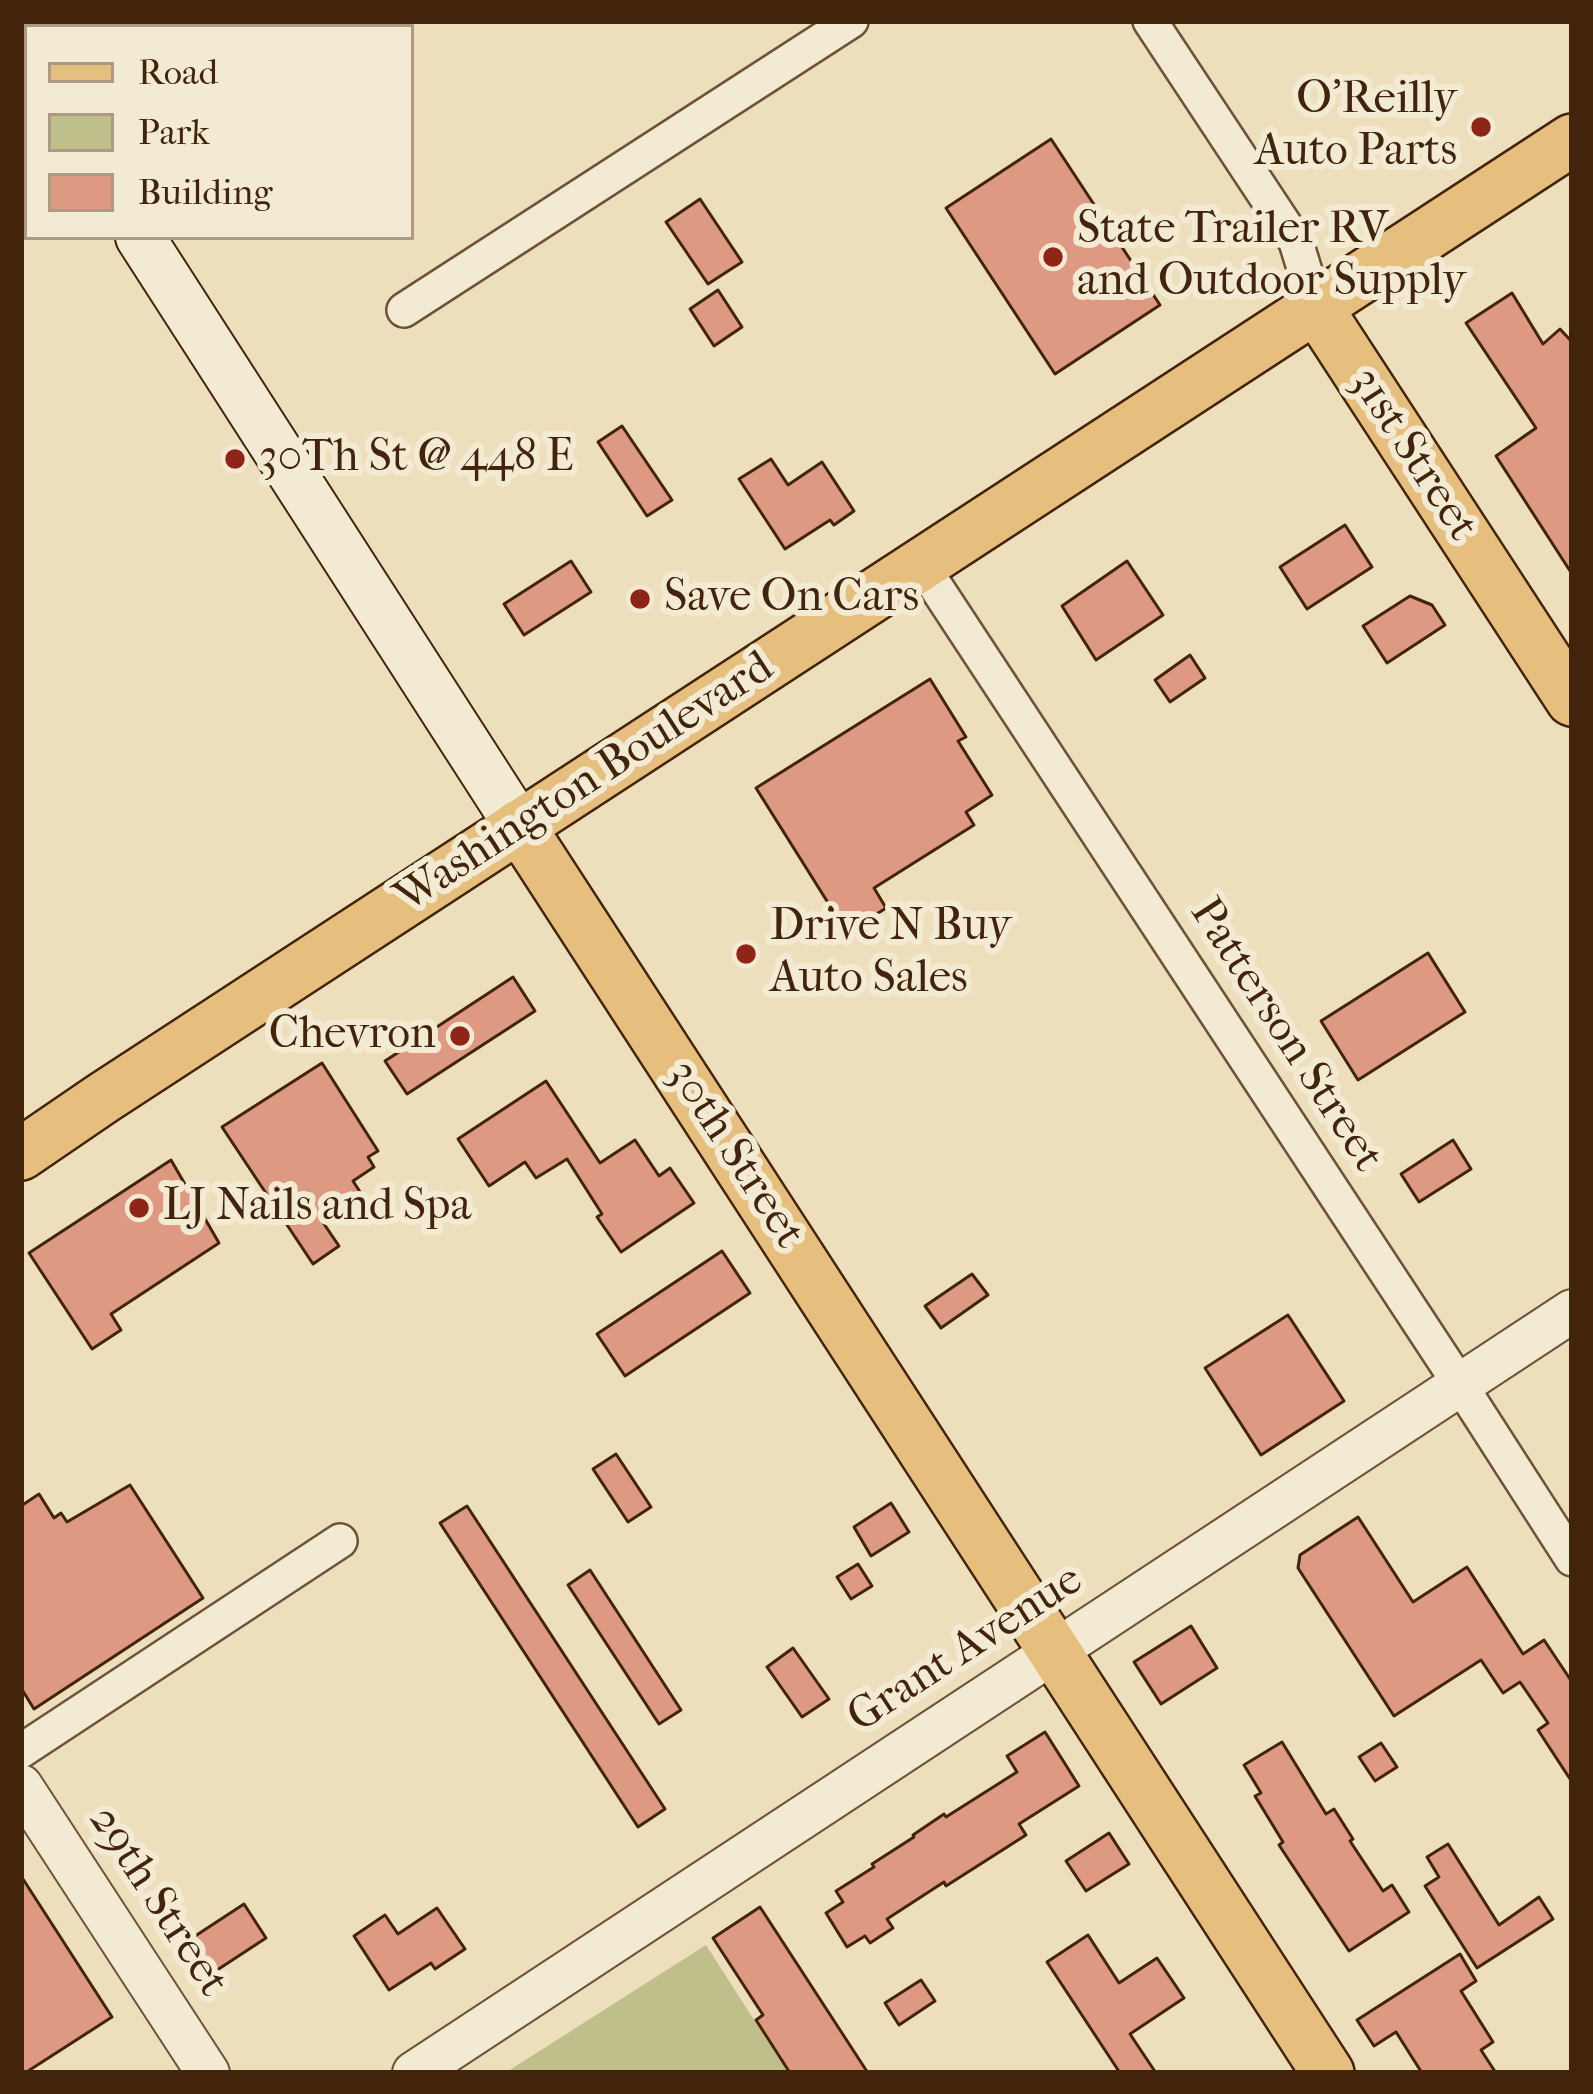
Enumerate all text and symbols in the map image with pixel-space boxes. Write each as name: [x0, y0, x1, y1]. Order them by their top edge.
legend: [24, 24, 414, 240]
text: Road: [138, 51, 218, 93]
place label: O'Reilly Auto Parts: [1255, 74, 1457, 180]
text: Park: [138, 111, 210, 153]
marker: O'Reilly Auto Parts: [1468, 114, 1494, 140]
text: Building: [138, 171, 273, 213]
place label: State Trailer RV and Outdoor Supply: [1077, 204, 1466, 310]
marker: State Trailer RV and Outdoor Supply: [1040, 244, 1066, 270]
street label: 31st Street: [1336, 358, 1488, 552]
place label: 30Th St @ 448 E: [259, 432, 574, 486]
marker: 30Th St @ 448 E: [222, 446, 248, 472]
place label: Save On Cars: [664, 572, 919, 626]
marker: Save On Cars: [627, 586, 653, 612]
street label: Washington Boulevard: [386, 642, 784, 926]
street label: Patterson Street: [1177, 889, 1393, 1183]
place label: Drive N Buy Auto Sales: [770, 901, 1011, 1007]
marker: Drive N Buy Auto Sales: [733, 941, 759, 967]
place label: Chevron: [269, 1009, 436, 1063]
marker: Chevron: [447, 1023, 473, 1049]
street label: 30th Street: [653, 1051, 815, 1259]
place label: LJ Nails and Spa: [163, 1181, 471, 1235]
marker: LJ Nails and Spa: [126, 1195, 152, 1221]
street label: Grant Avenue: [839, 1554, 1093, 1746]
street label: 29th Street: [75, 1797, 239, 2007]

